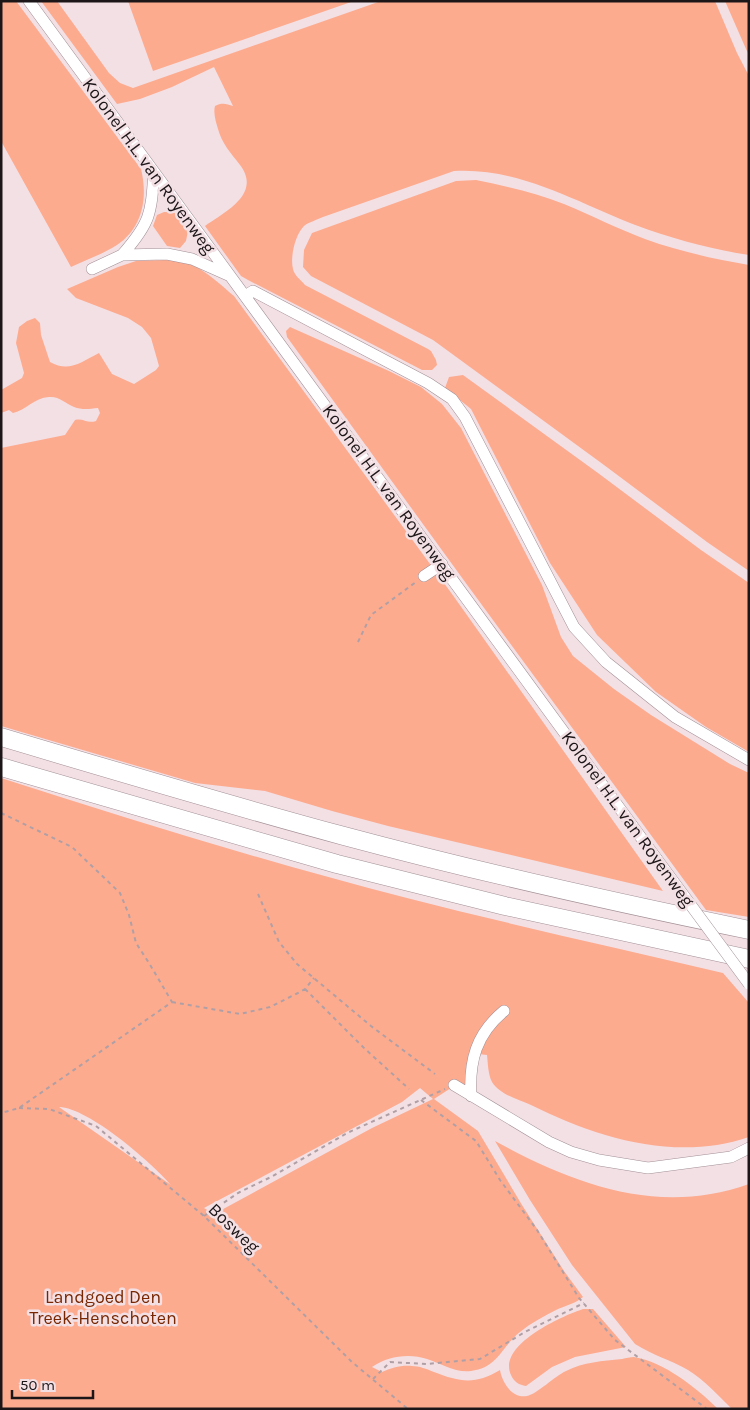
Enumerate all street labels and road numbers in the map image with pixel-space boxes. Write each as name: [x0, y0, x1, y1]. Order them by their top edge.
street label: Kolonel H.L. van Royenweg: [78, 74, 220, 258]
street label: Kolonel H.L. van Royenweg: [318, 400, 460, 584]
street label: Kolonel H.L. van Royenweg: [557, 727, 699, 911]
street label: Bosweg: [204, 1198, 264, 1258]

